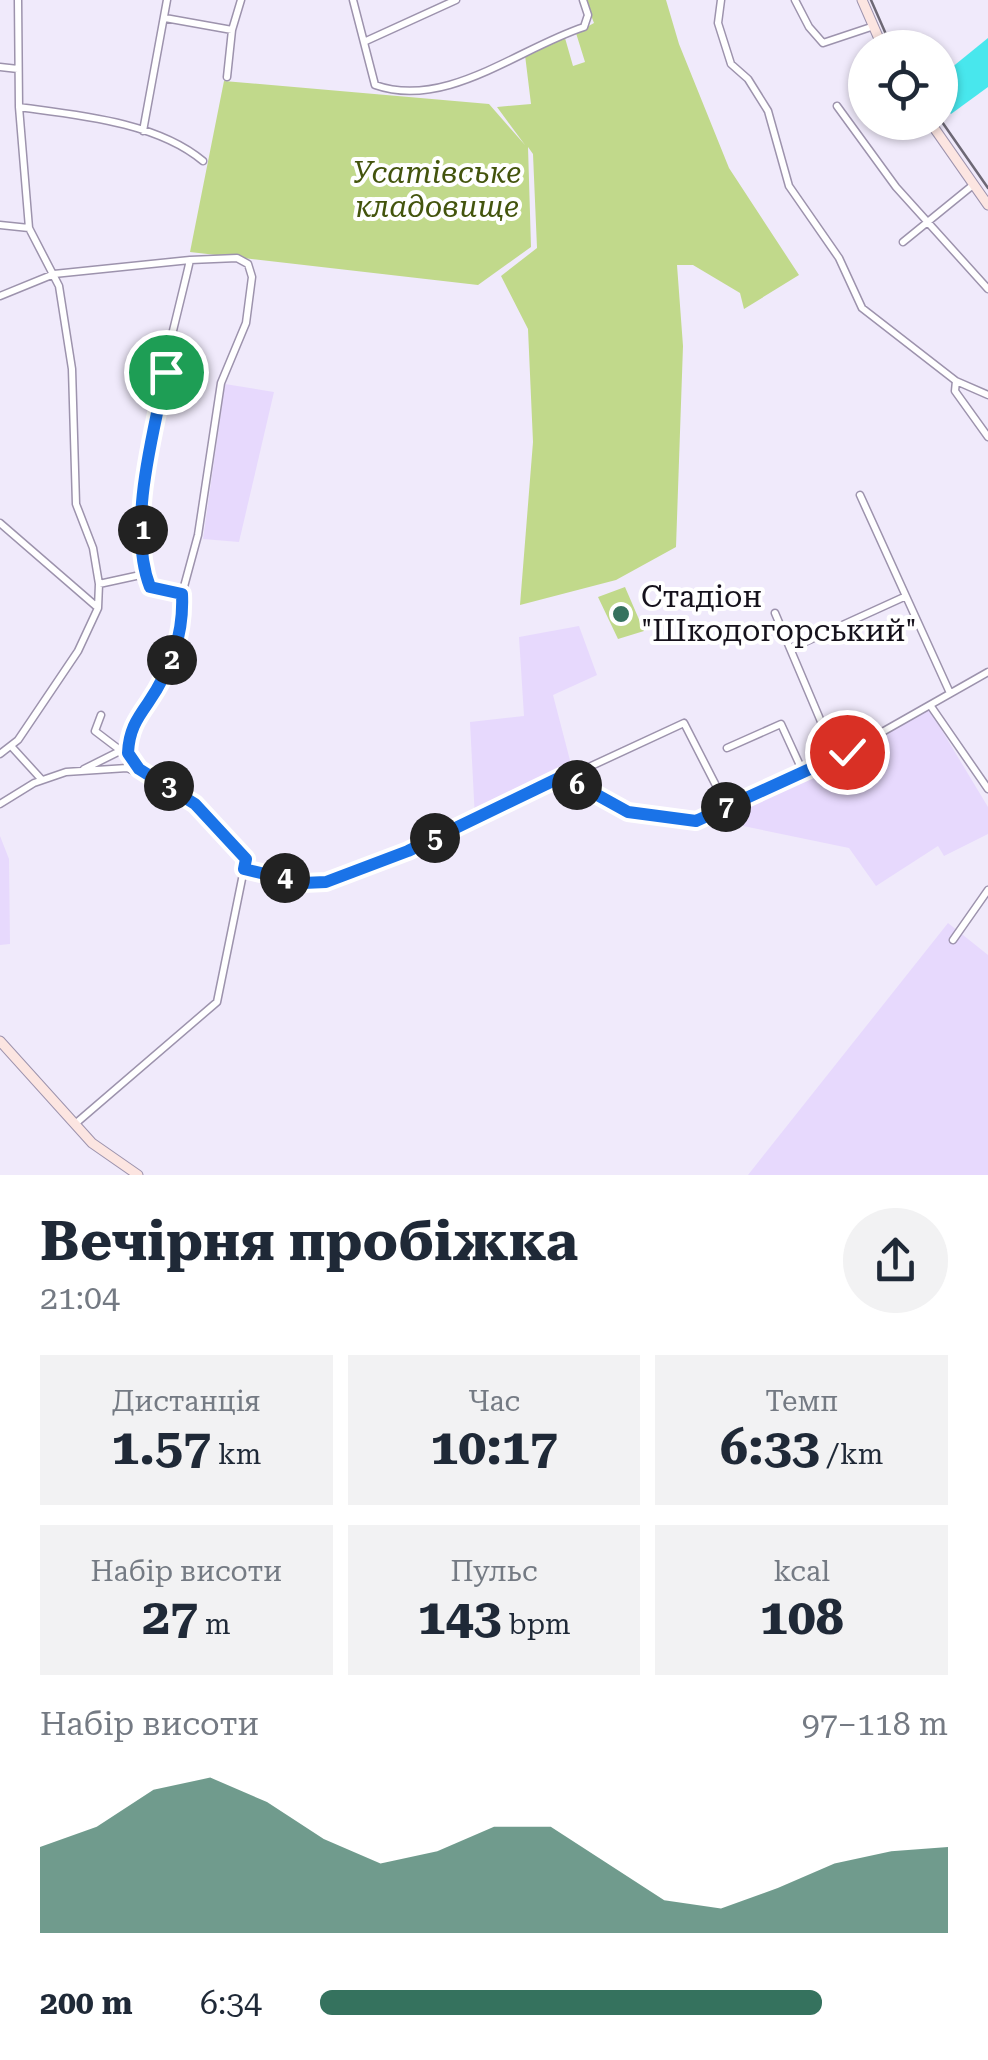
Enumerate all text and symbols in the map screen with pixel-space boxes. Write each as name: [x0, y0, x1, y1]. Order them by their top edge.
map controls: [848, 30, 958, 140]
button: locate: [848, 30, 958, 140]
park label: Усатівське кладовище: [353, 155, 521, 224]
pin: [124, 330, 209, 415]
icon: arrive: [139, 345, 194, 400]
pin: 1: [118, 505, 168, 555]
text: 1: [135, 513, 151, 546]
place label: Стадіон "Шкодогорський": [641, 579, 917, 648]
marker: Стадіон "Шкодогорський": [610, 603, 632, 625]
pin: 2: [147, 635, 197, 685]
text: 2: [164, 643, 180, 676]
pin: [805, 710, 890, 795]
icon: check: [820, 725, 875, 780]
pin: 6: [552, 760, 602, 810]
pin: 3: [144, 761, 194, 811]
text: 6: [569, 768, 585, 801]
text: 3: [161, 769, 177, 802]
pin: 7: [701, 782, 751, 832]
text: 7: [718, 790, 734, 823]
pin: 5: [410, 813, 460, 863]
text: 5: [427, 821, 443, 854]
pin: 4: [260, 853, 310, 903]
text: 4: [277, 861, 293, 894]
button: share: [843, 1208, 948, 1313]
text: Вечірня пробіжка: [40, 1209, 578, 1273]
text: 21:04: [40, 1279, 120, 1317]
text: Дистанція: [112, 1385, 261, 1418]
text: Час: [468, 1385, 520, 1418]
text: Темп: [765, 1385, 838, 1418]
text: 1.57: [111, 1418, 211, 1476]
text: 10:17: [430, 1418, 558, 1476]
text: 6:33: [720, 1418, 820, 1476]
text: km: [211, 1438, 261, 1471]
text: /km: [820, 1438, 883, 1471]
text: Набір висоти: [91, 1555, 282, 1588]
text: Пульс: [450, 1555, 538, 1588]
text: kcal: [773, 1555, 830, 1588]
text: 27: [142, 1588, 198, 1646]
text: 143: [417, 1588, 501, 1646]
text: 108: [760, 1588, 844, 1646]
text: m: [198, 1608, 231, 1641]
text: bpm: [501, 1608, 570, 1641]
text: Набір висоти: [40, 1705, 259, 1743]
text: 97–118 m: [802, 1705, 948, 1743]
text: 200 m: [40, 1984, 133, 2022]
text: 6:34: [200, 1984, 262, 2022]

